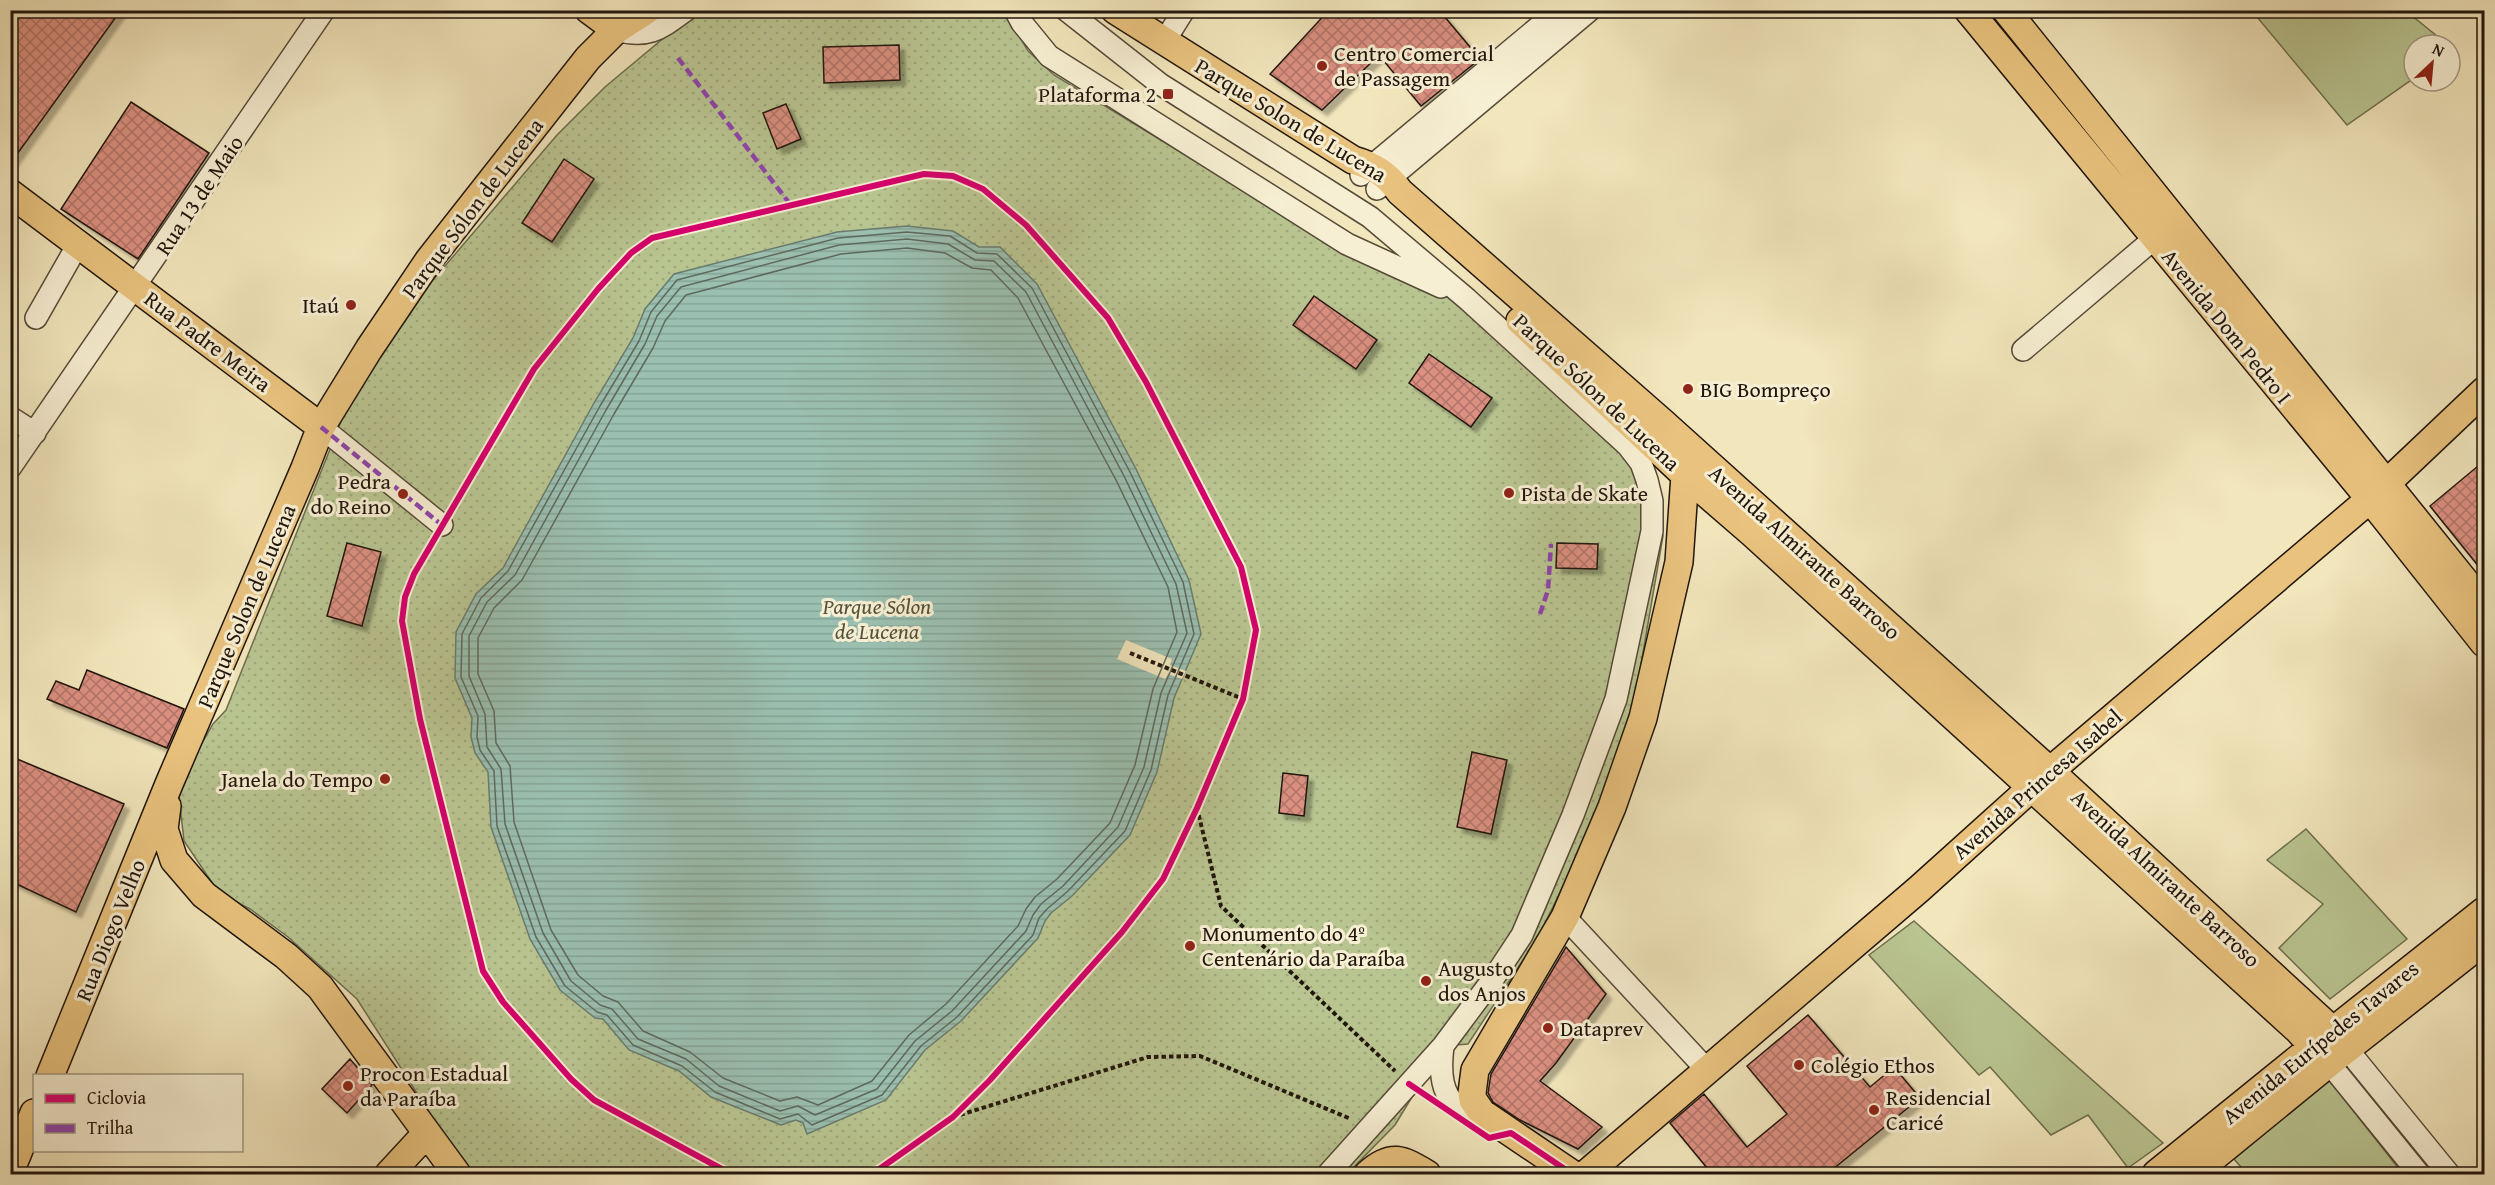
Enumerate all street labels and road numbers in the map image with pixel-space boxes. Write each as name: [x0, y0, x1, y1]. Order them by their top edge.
street label: Parque Solon de Lucena: [1189, 50, 1393, 190]
street label: Parque Sólon de Lucena: [393, 111, 551, 305]
street label: Rua 13 de Maio: [147, 129, 251, 261]
street label: Avenida Dom Pedro I: [2154, 242, 2300, 410]
street label: Rua Padre Meira: [138, 283, 279, 400]
street label: Parque Sólon de Lucena: [1506, 306, 1688, 479]
street label: Avenida Almirante Barroso: [1702, 457, 1908, 647]
street label: Parque Solon de Lucena: [189, 499, 304, 713]
street label: Avenida Princesa Isabel: [1945, 701, 2129, 867]
street label: Avenida Almirante Barroso: [2064, 782, 2268, 974]
street label: Rua Diogo Velho: [67, 854, 153, 1006]
street label: Avenida Eurípedes Tavares: [2215, 953, 2425, 1131]

